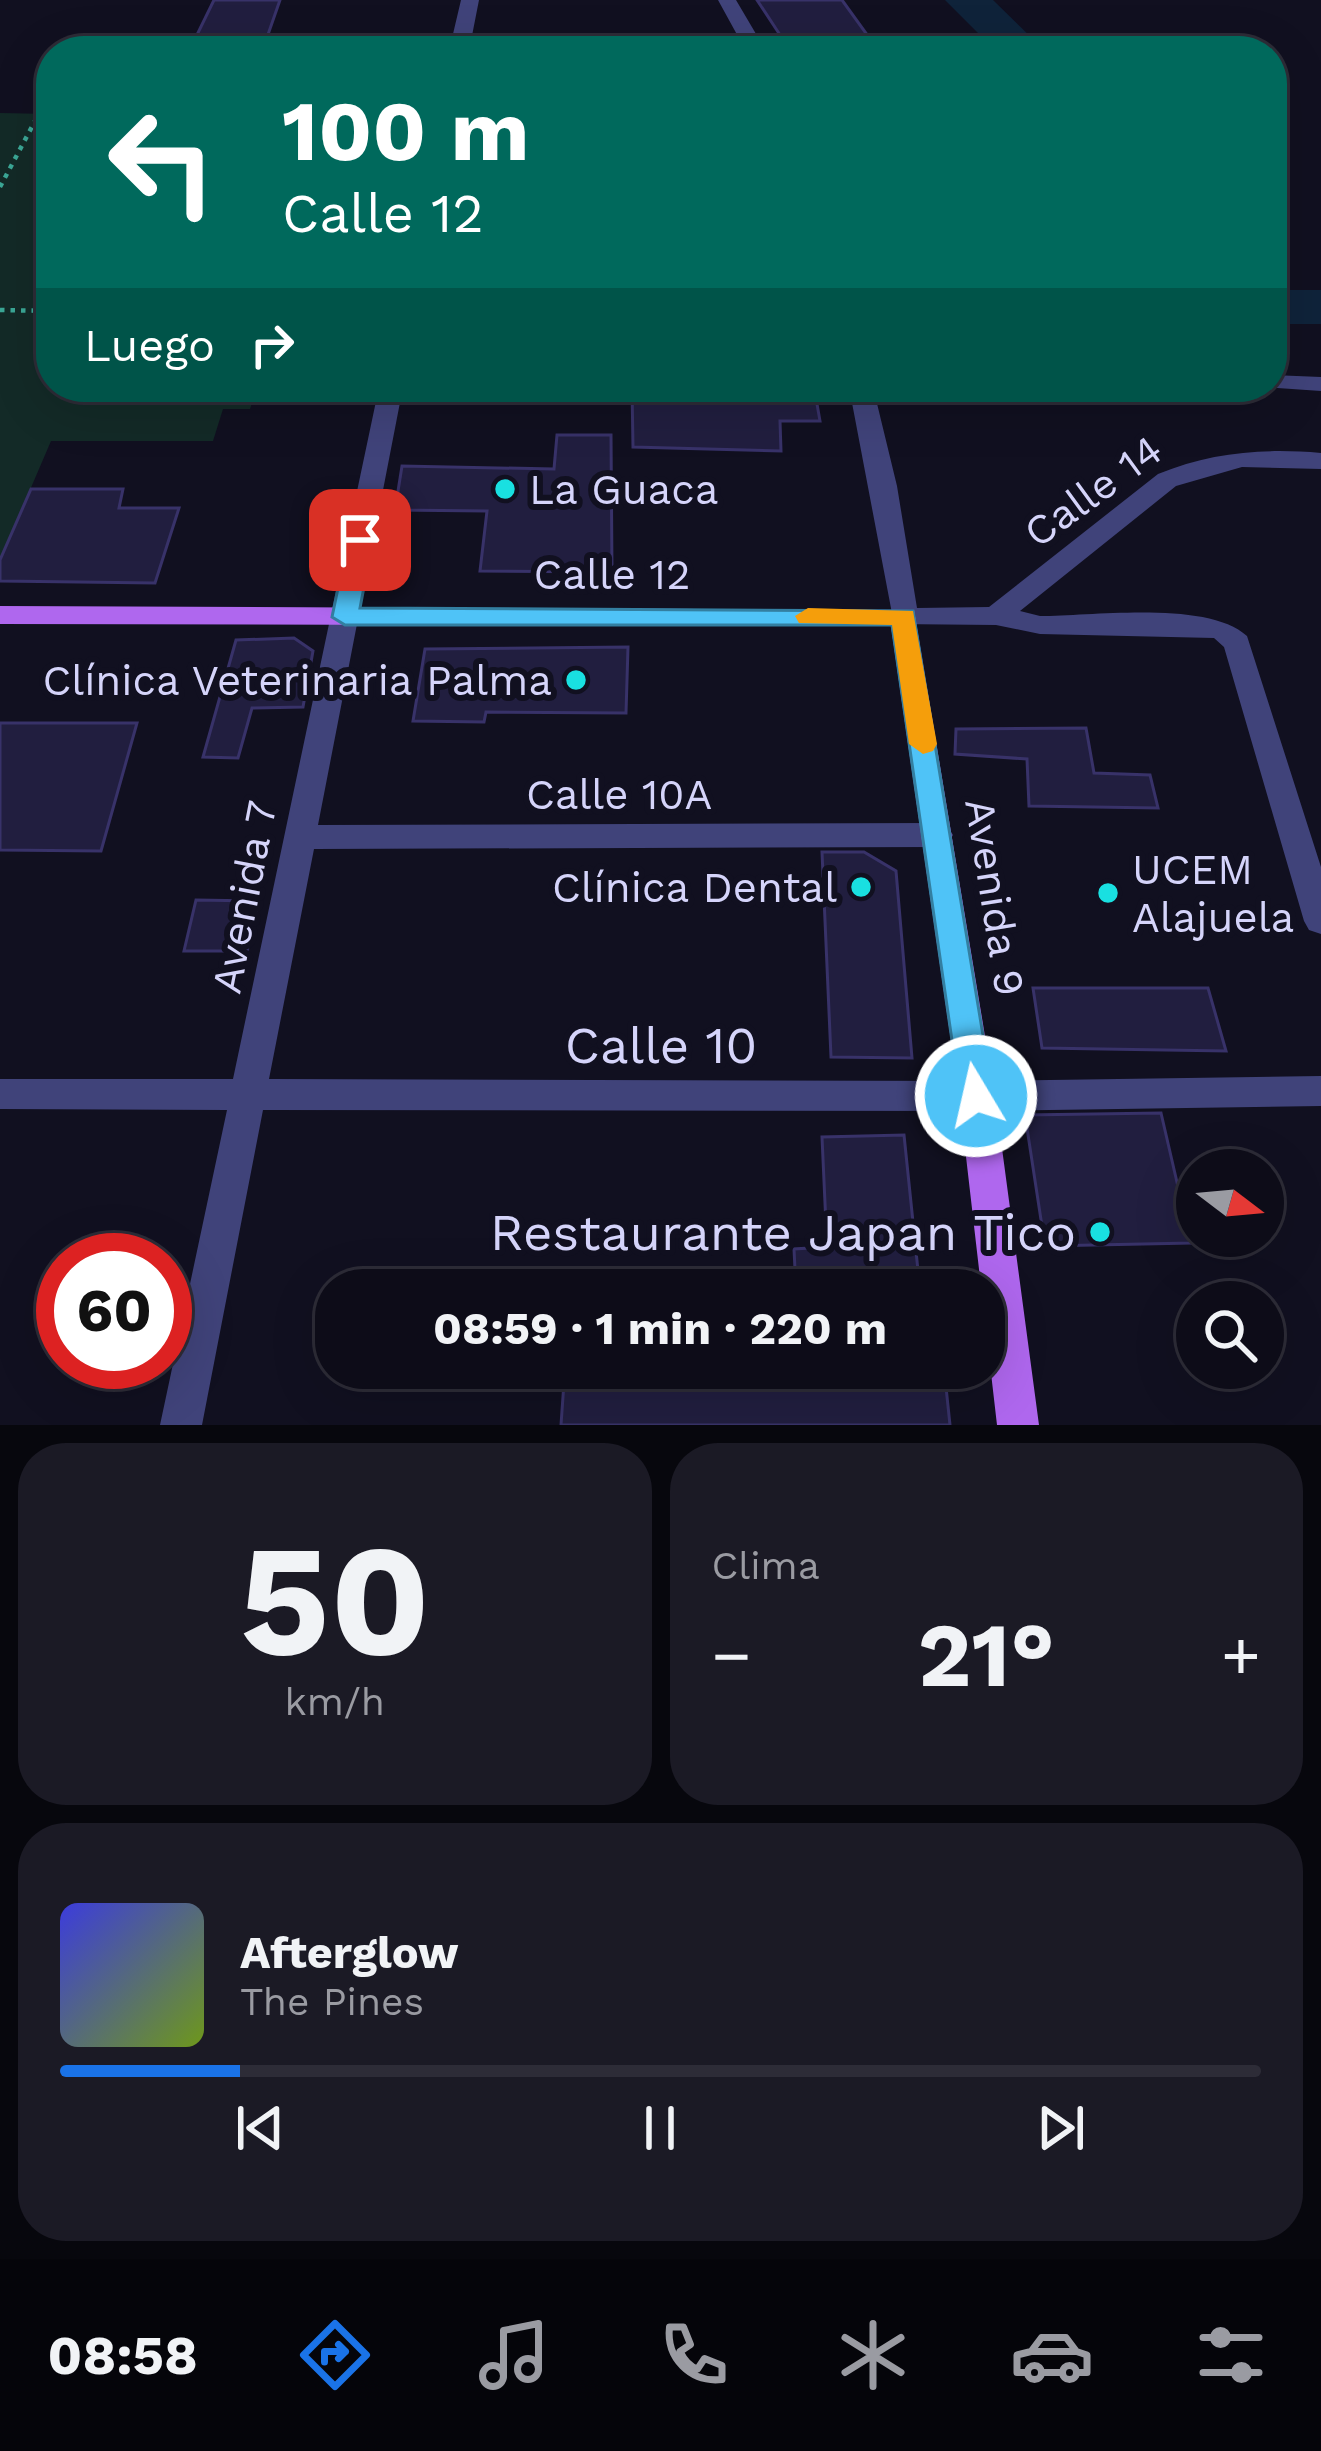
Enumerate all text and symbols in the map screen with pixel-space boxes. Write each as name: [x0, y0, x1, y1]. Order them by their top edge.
text: 100 m: [282, 82, 529, 180]
icon: left: [84, 84, 240, 240]
text: Calle 12: [282, 182, 484, 245]
icon: right: [239, 312, 305, 378]
text: Luego: [84, 319, 215, 372]
street label: Calle 14: [1015, 425, 1171, 557]
place label: La Guaca: [529, 465, 719, 514]
marker: La Guaca: [492, 476, 518, 502]
pin: [309, 489, 411, 591]
icon: arrive: [327, 507, 393, 573]
street label: Calle 12: [534, 550, 690, 599]
place label: Clínica Veterinaria Palma: [42, 656, 552, 705]
marker: Clínica Veterinaria Palma: [563, 667, 589, 693]
street label: Calle 10A: [526, 770, 712, 819]
street label: Avenida 9: [955, 795, 1035, 999]
street label: Avenida 7: [201, 797, 287, 997]
place label: UCEM Alajuela: [1132, 845, 1294, 942]
place label: Clínica Dental: [552, 863, 837, 912]
marker: Clínica Dental: [848, 874, 874, 900]
marker: UCEM Alajuela: [1095, 880, 1121, 906]
street label: Calle 10: [565, 1016, 757, 1075]
position arrow: [913, 1033, 1039, 1159]
north arrow: [1176, 1149, 1284, 1257]
map controls: [1176, 1149, 1284, 1389]
place label: Restaurante Japan Tico: [490, 1203, 1076, 1262]
marker: Restaurante Japan Tico: [1087, 1219, 1113, 1245]
speed limit sign: 60: [36, 1233, 192, 1389]
button: search: [1176, 1281, 1284, 1389]
text: 08:59 · 1 min · 220 m: [433, 1302, 887, 1355]
text: 50: [239, 1509, 430, 1692]
text: Clima: [712, 1543, 820, 1588]
text: 21°: [918, 1602, 1055, 1708]
text: −: [712, 1617, 751, 1694]
text: +: [1221, 1617, 1261, 1694]
text: km/h: [285, 1679, 385, 1724]
text: Afterglow: [240, 1926, 459, 1979]
text: The Pines: [240, 1979, 424, 2024]
icon: previous: [227, 2095, 293, 2161]
icon: pause: [627, 2095, 693, 2161]
icon: next: [1028, 2095, 1094, 2161]
icon: directions: [293, 2313, 377, 2397]
icon: music: [472, 2313, 556, 2397]
icon: phone: [652, 2313, 736, 2397]
icon: climate: [831, 2313, 915, 2397]
icon: car: [1010, 2313, 1094, 2397]
icon: filters: [1189, 2313, 1273, 2397]
text: 08:58: [48, 2324, 198, 2387]

